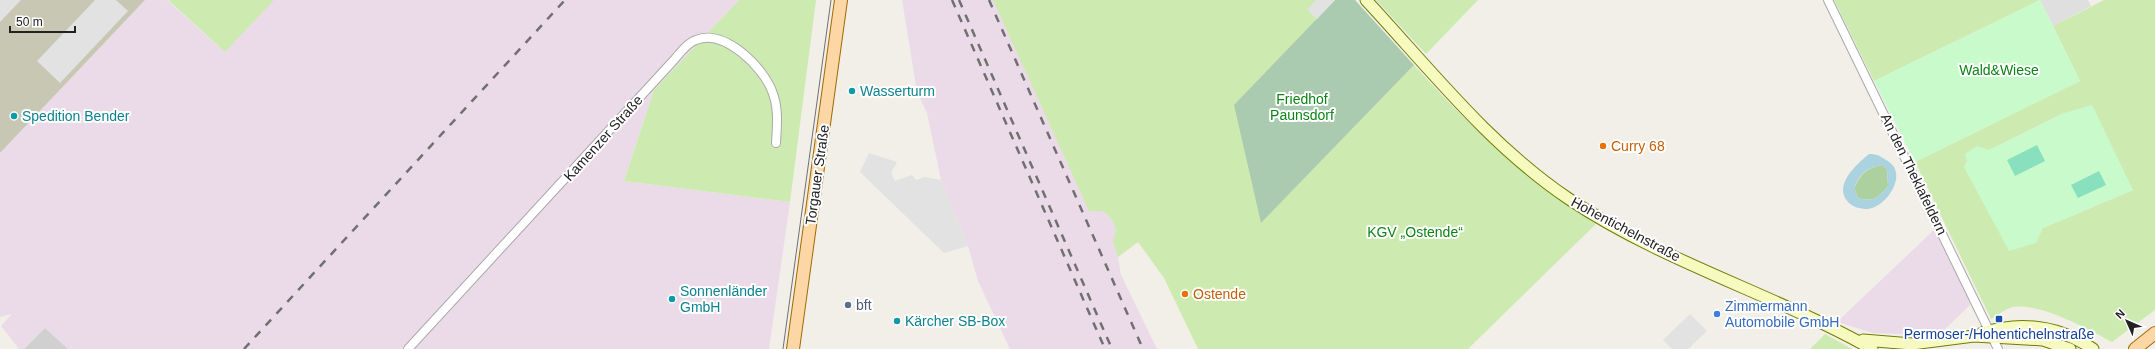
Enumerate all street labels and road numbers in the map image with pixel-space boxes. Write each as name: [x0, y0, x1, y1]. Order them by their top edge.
street label: Kamenzer Straße: [560, 92, 646, 184]
street label: An den Theklafeldern: [1878, 111, 1950, 237]
street label: Torgauer Straße: [802, 124, 832, 226]
street label: Hohentichelnstraße: [1569, 193, 1684, 265]

